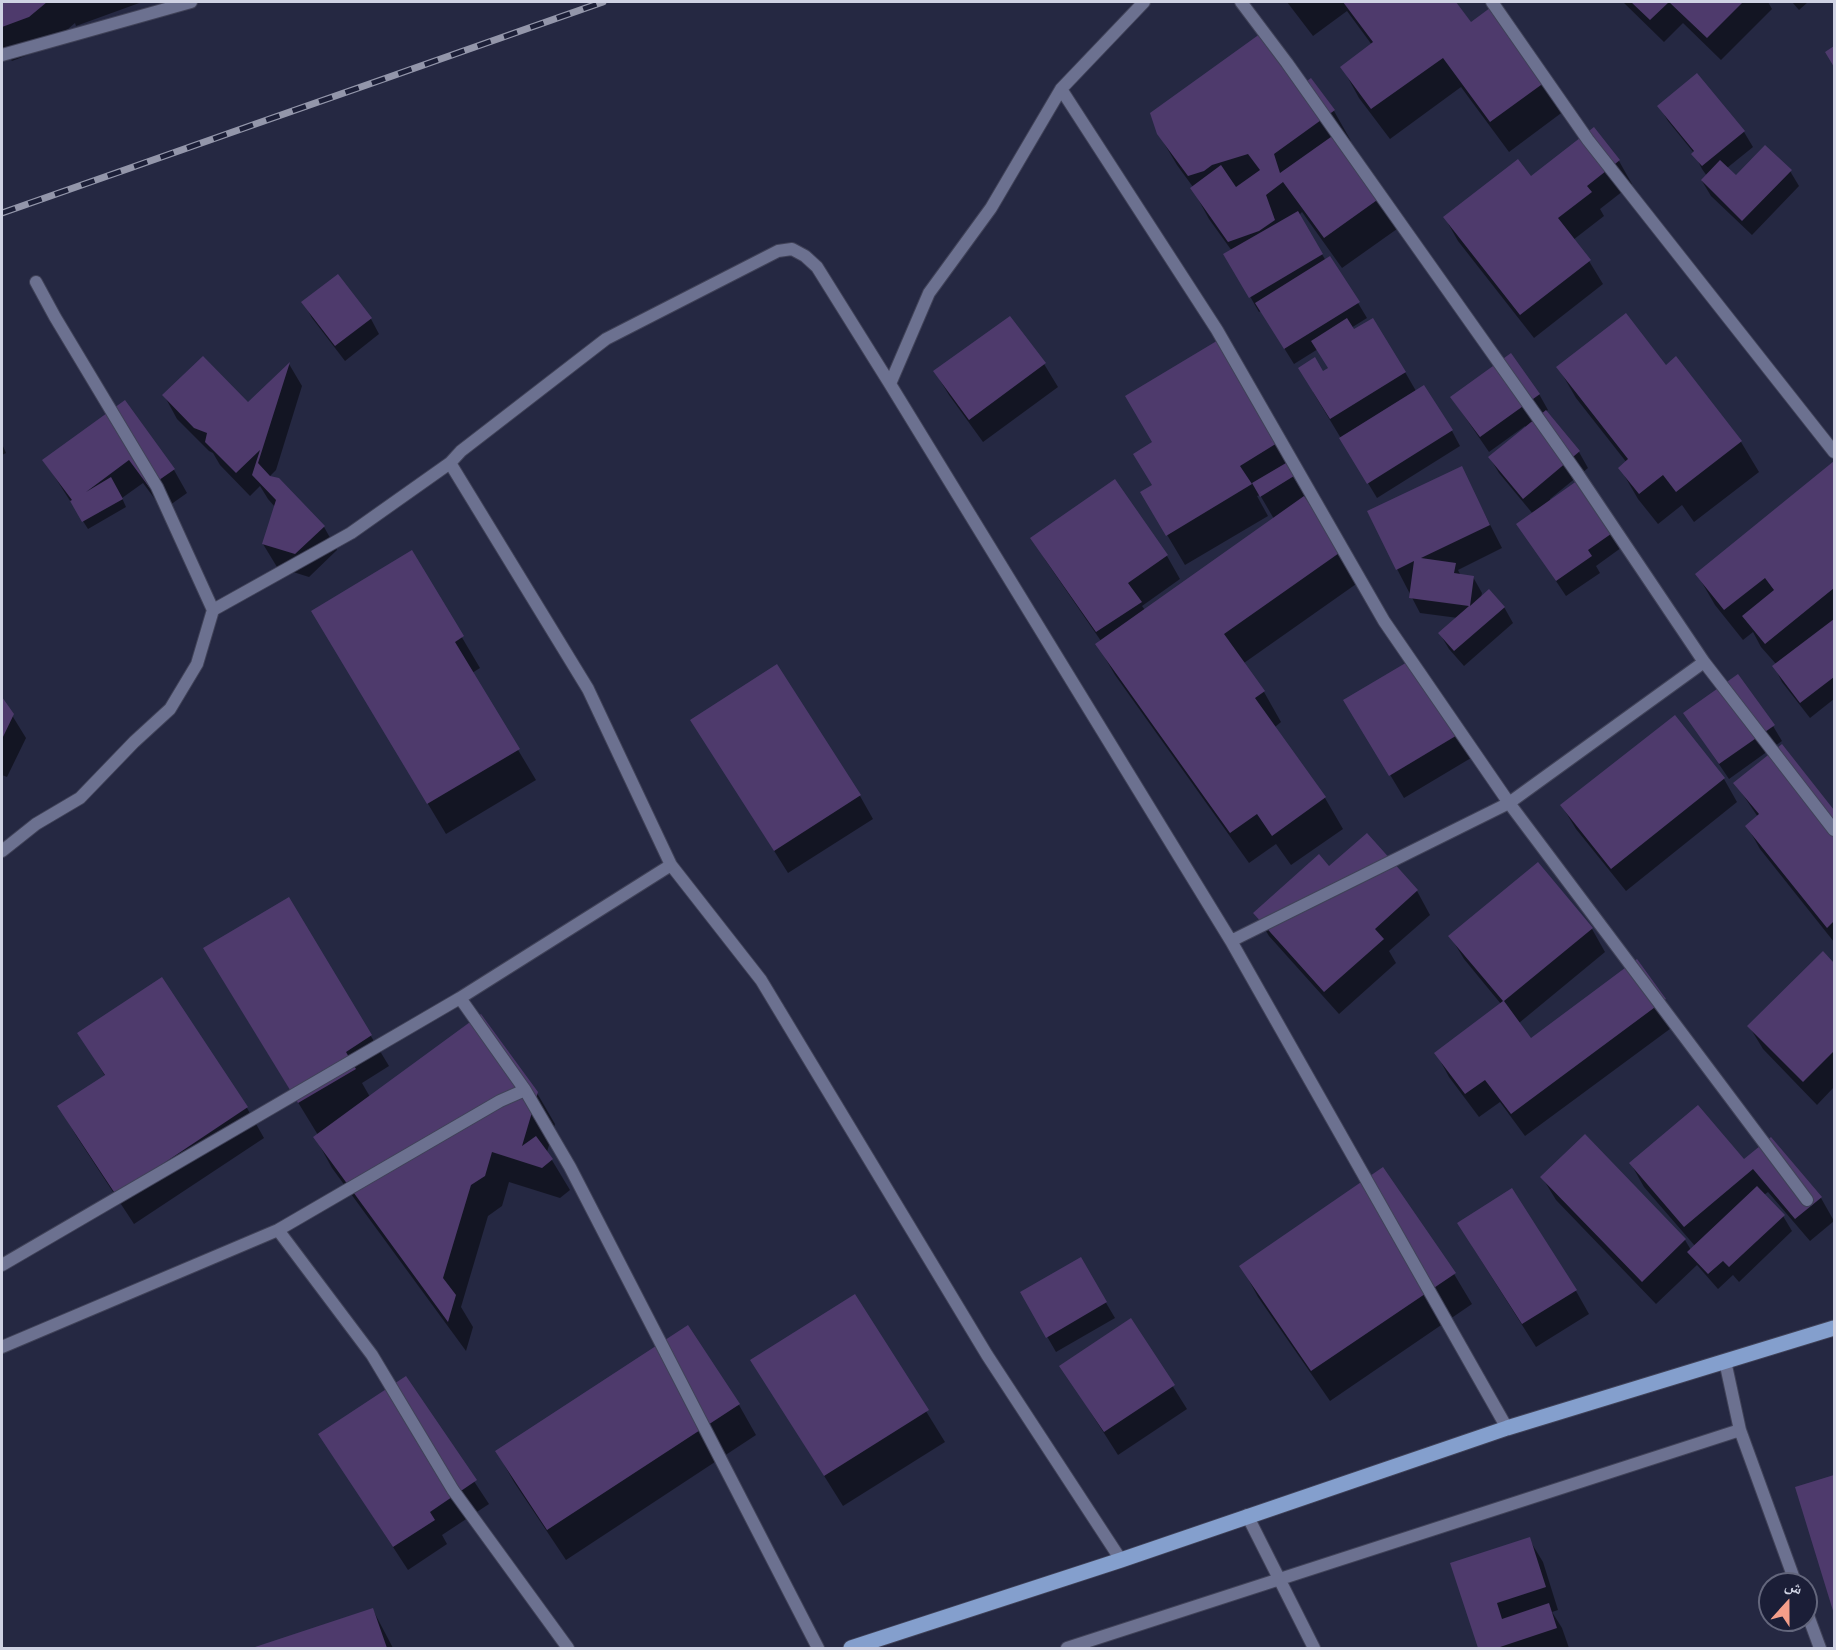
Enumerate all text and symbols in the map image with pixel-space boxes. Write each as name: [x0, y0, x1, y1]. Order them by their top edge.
north arrow: [1758, 1572, 1818, 1632]
text: ش: [1783, 1575, 1805, 1599]

